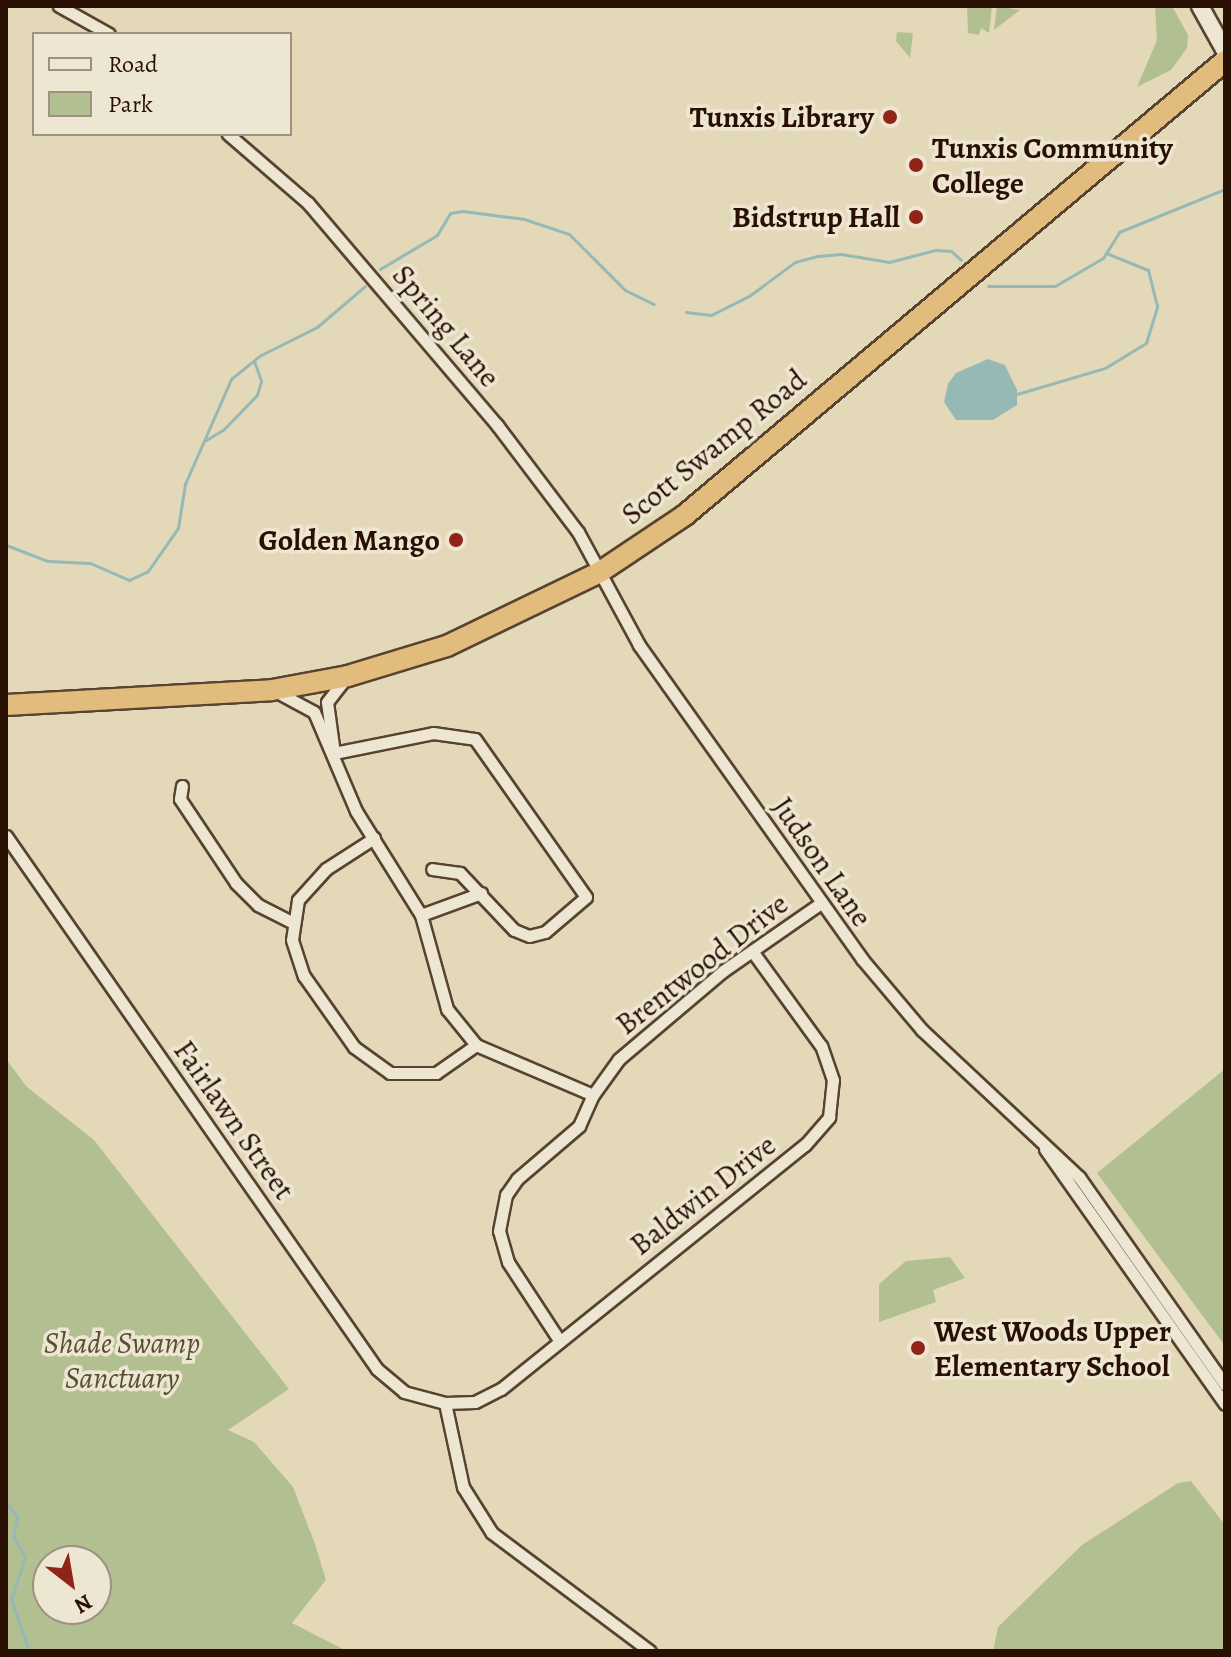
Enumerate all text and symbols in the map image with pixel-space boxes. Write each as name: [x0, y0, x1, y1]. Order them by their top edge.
legend: [32, 32, 292, 136]
text: Road: [108, 48, 158, 80]
text: Park: [108, 88, 153, 120]
place label: Tunxis Library: [690, 99, 874, 135]
marker: Tunxis Library: [881, 108, 899, 126]
place label: Tunxis Community College: [932, 130, 1173, 200]
marker: Tunxis Community College: [907, 156, 925, 174]
place label: Bidstrup Hall: [732, 199, 900, 235]
marker: Bidstrup Hall: [907, 208, 925, 226]
street label: Spring Lane: [385, 258, 507, 394]
street label: Scott Swamp Road: [614, 361, 814, 533]
place label: Golden Mango: [259, 522, 440, 558]
marker: Golden Mango: [447, 531, 465, 549]
street label: Judson Lane: [764, 790, 880, 934]
street label: Brentwood Drive: [609, 886, 795, 1042]
street label: Fairlawn Street: [166, 1033, 302, 1207]
street label: Baldwin Drive: [623, 1127, 783, 1263]
place label: West Woods Upper Elementary School: [934, 1313, 1171, 1384]
park label: Shade Swamp Sanctuary: [44, 1325, 200, 1396]
marker: West Woods Upper Elementary School: [909, 1339, 927, 1357]
north arrow: [32, 1545, 112, 1625]
text: N: [69, 1587, 98, 1621]

